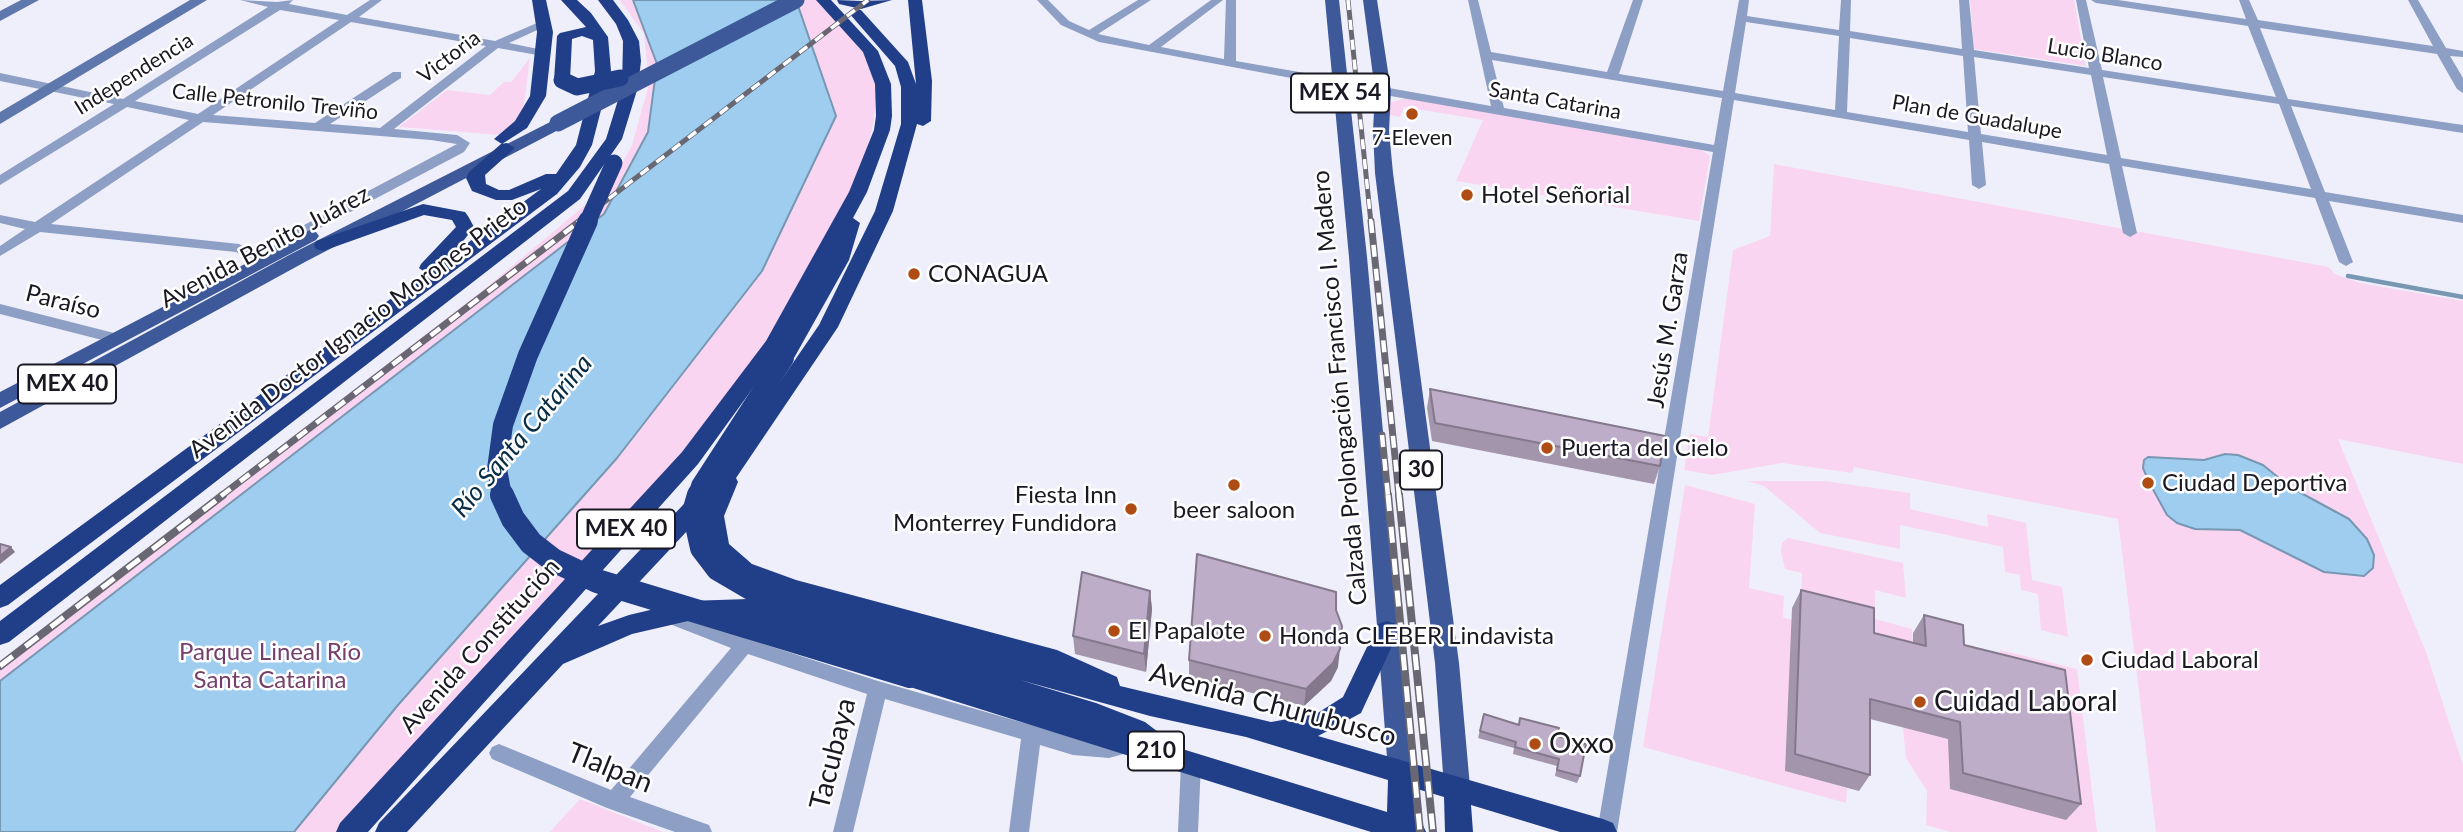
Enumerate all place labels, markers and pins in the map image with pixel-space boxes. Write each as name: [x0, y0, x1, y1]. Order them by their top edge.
marker: 7-Eleven: [1404, 106, 1420, 122]
place label: 7-Eleven: [1371, 125, 1453, 151]
place label: Hotel Señorial: [1481, 181, 1630, 209]
marker: Hotel Señorial: [1459, 187, 1475, 203]
place label: CONAGUA: [928, 260, 1048, 288]
marker: CONAGUA: [906, 266, 922, 282]
place label: Puerta del Cielo: [1561, 434, 1728, 462]
marker: Puerta del Cielo: [1539, 440, 1555, 456]
place label: Ciudad Deportiva: [2162, 469, 2348, 497]
marker: Ciudad Deportiva: [2140, 475, 2156, 491]
marker: beer saloon: [1226, 477, 1242, 493]
place label: Fiesta Inn Monterrey Fundidora: [893, 481, 1117, 537]
place label: beer saloon: [1173, 496, 1295, 524]
marker: Fiesta Inn Monterrey Fundidora: [1123, 501, 1139, 517]
place label: El Papalote: [1128, 617, 1245, 645]
place label: Honda CLEBER Lindavista: [1279, 622, 1554, 650]
marker: El Papalote: [1106, 623, 1122, 639]
marker: Honda CLEBER Lindavista: [1257, 628, 1273, 644]
place label: Ciudad Laboral: [2101, 646, 2259, 674]
marker: Ciudad Laboral: [2079, 652, 2095, 668]
place label: Cuidad Laboral: [1934, 685, 2118, 719]
marker: Cuidad Laboral: [1912, 694, 1928, 710]
place label: Oxxo: [1549, 727, 1614, 761]
marker: Oxxo: [1527, 736, 1543, 752]

